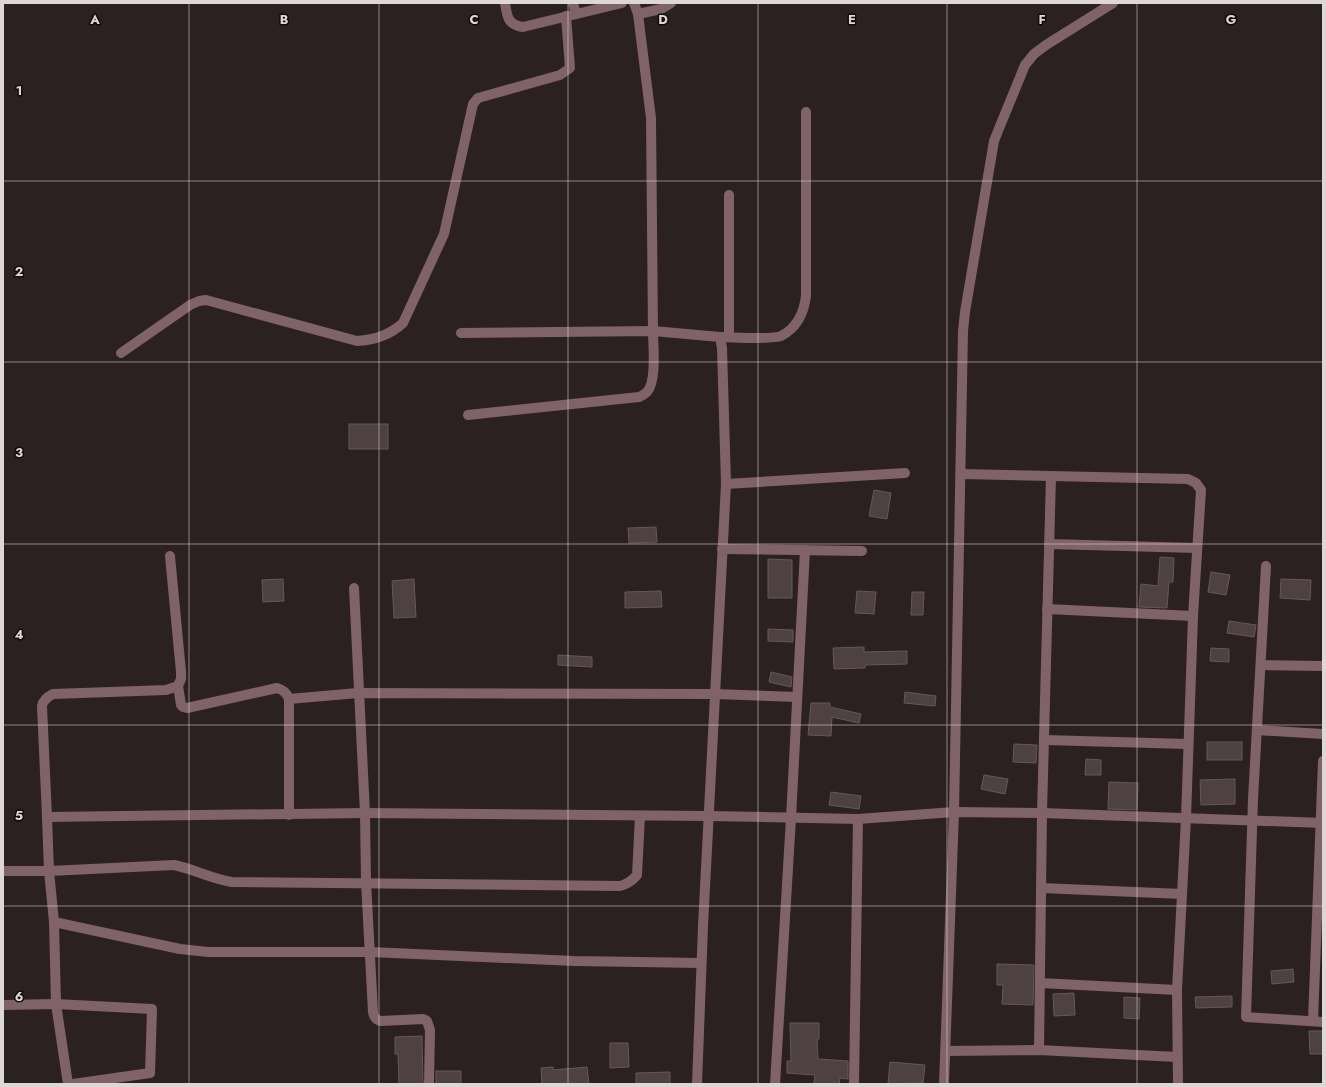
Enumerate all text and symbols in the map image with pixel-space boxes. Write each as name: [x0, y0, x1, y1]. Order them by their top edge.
text: A: [89, 10, 100, 29]
text: B: [280, 10, 289, 29]
text: C: [469, 10, 479, 29]
text: D: [658, 10, 668, 29]
text: E: [848, 10, 856, 29]
text: F: [1038, 10, 1046, 29]
text: G: [1226, 10, 1237, 29]
text: 1: [16, 81, 22, 100]
text: 2: [15, 262, 23, 281]
text: 3: [15, 443, 23, 462]
text: 4: [14, 625, 24, 644]
text: 5: [15, 806, 23, 825]
text: 6: [15, 987, 24, 1006]

